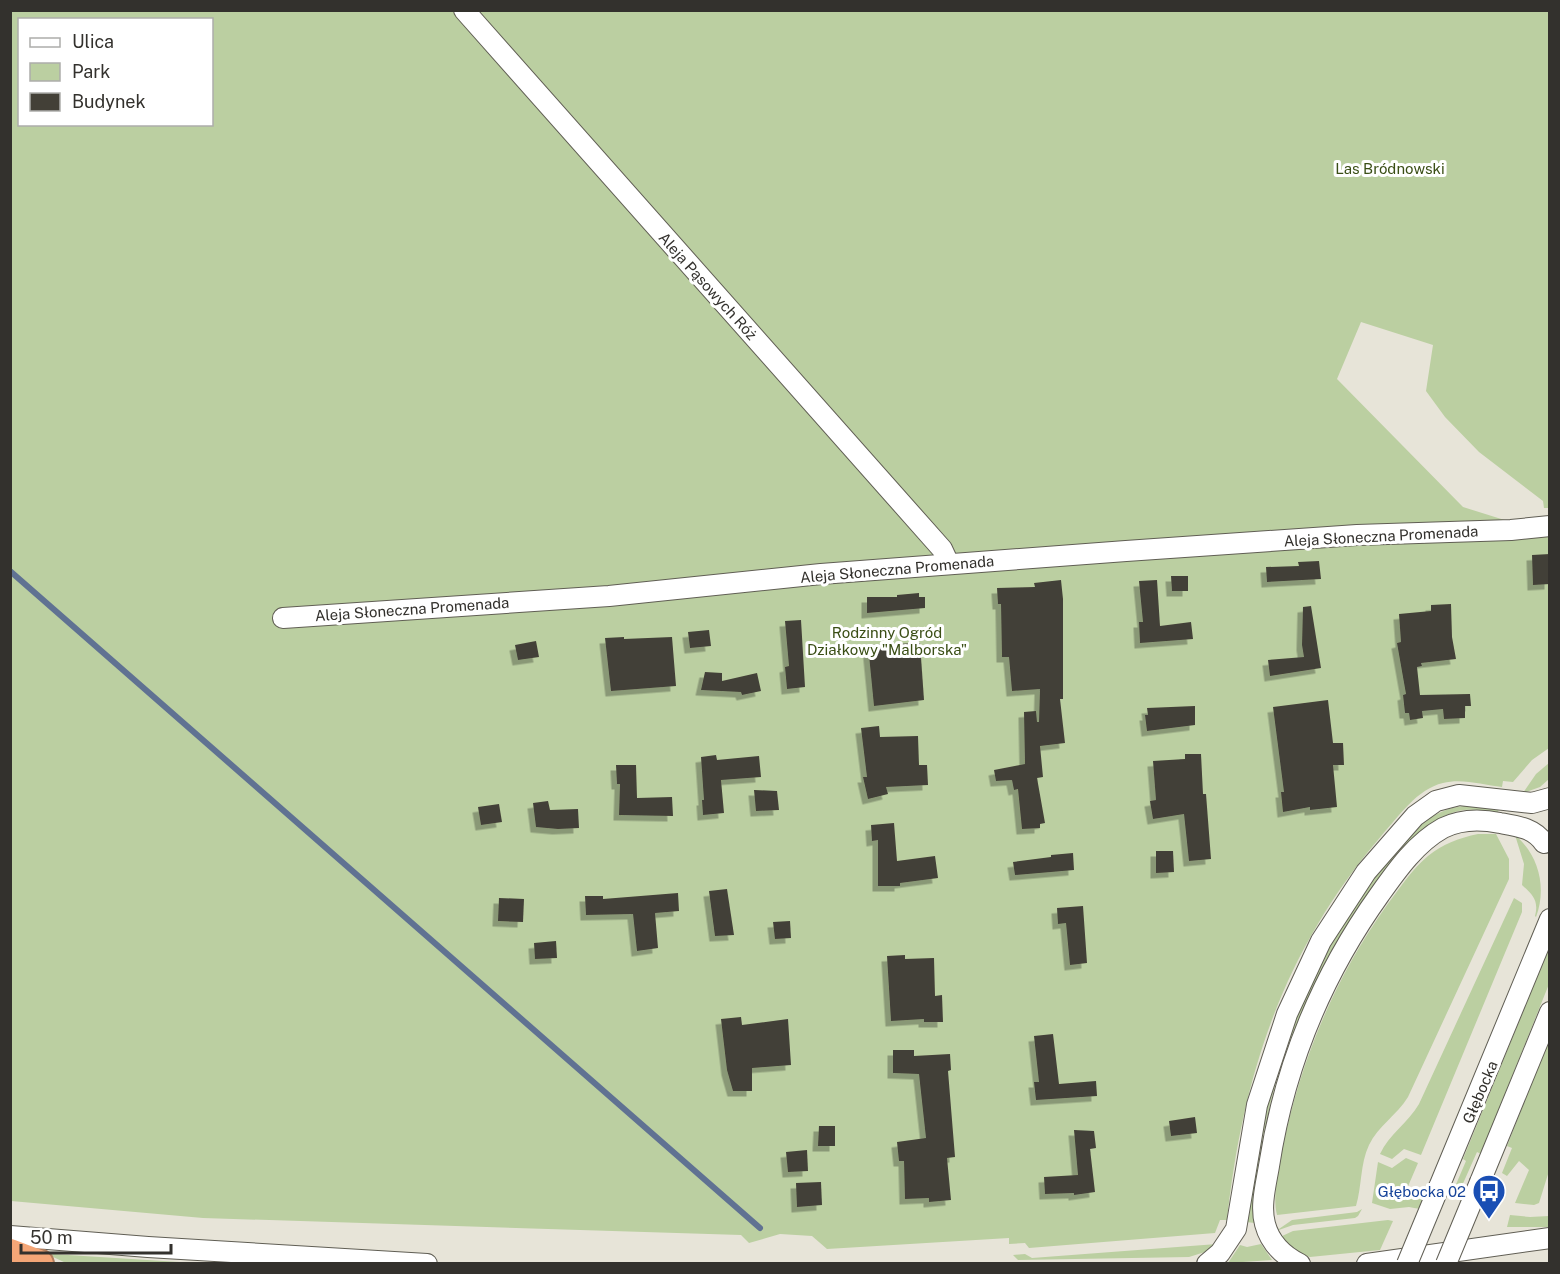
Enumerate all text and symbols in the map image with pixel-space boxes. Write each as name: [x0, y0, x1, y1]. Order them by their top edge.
legend: [18, 18, 213, 126]
text: Ulica: [72, 31, 114, 52]
text: Park: [72, 61, 110, 82]
text: Budynek: [72, 91, 146, 112]
park label: Las Bródnowski: [1335, 160, 1445, 177]
street label: Aleja Pąsowych Róż: [655, 229, 761, 343]
street label: Aleja Słoneczna Promenada: [1283, 522, 1479, 550]
street label: Aleja Słoneczna Promenada: [799, 552, 995, 586]
street label: Aleja Słoneczna Promenada: [314, 594, 510, 624]
park label: Rodzinny Ogród Działkowy "Malborska": [807, 624, 967, 658]
street label: Głębocka: [1459, 1058, 1501, 1126]
bus stop icon: Głębocka 02: [1471, 1173, 1507, 1220]
place label: Głębocka 02: [1378, 1183, 1466, 1200]
scale bar: [21, 1217, 171, 1255]
text: 50 m: [30, 1227, 73, 1248]

